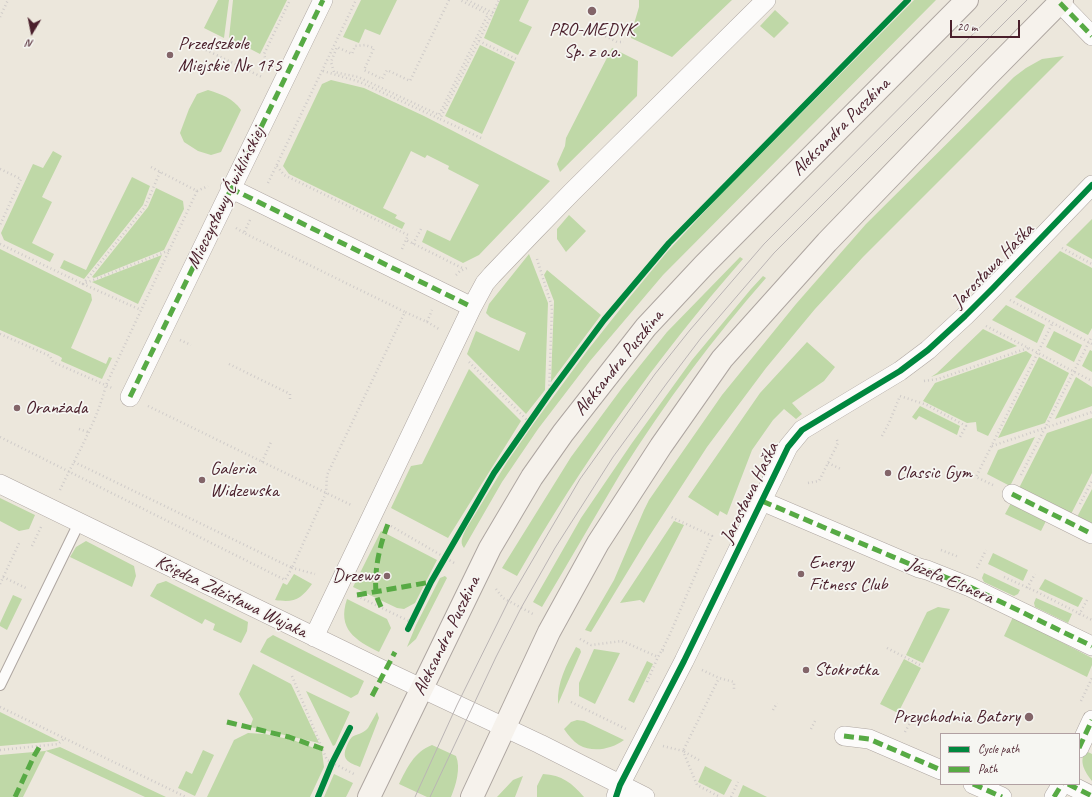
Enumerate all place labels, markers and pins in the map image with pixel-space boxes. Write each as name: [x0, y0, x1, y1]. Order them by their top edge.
marker: PRO-MEDYK Sp. z o.o.: [586, 5, 598, 17]
place label: PRO-MEDYK Sp. z o.o.: [549, 19, 635, 63]
place label: Przedszkole Miejskie Nr 175: [178, 33, 282, 77]
marker: Przedszkole Miejskie Nr 175: [165, 50, 175, 60]
place label: Oranżada: [25, 397, 87, 419]
marker: Oranżada: [12, 403, 22, 413]
place label: Galeria Widzewska: [210, 458, 278, 502]
place label: Classic Gym: [896, 462, 972, 484]
marker: Classic Gym: [883, 468, 893, 478]
marker: Galeria Widzewska: [197, 475, 207, 485]
place label: Energy Fitness Club: [809, 552, 888, 596]
place label: Drzewo: [332, 565, 379, 587]
marker: Energy Fitness Club: [796, 569, 806, 579]
marker: Drzewo: [382, 571, 392, 581]
place label: Stokrotka: [814, 659, 878, 681]
marker: Stokrotka: [801, 665, 811, 675]
place label: Przychodnia Batory: [893, 706, 1020, 728]
marker: Przychodnia Batory: [1023, 711, 1035, 723]

